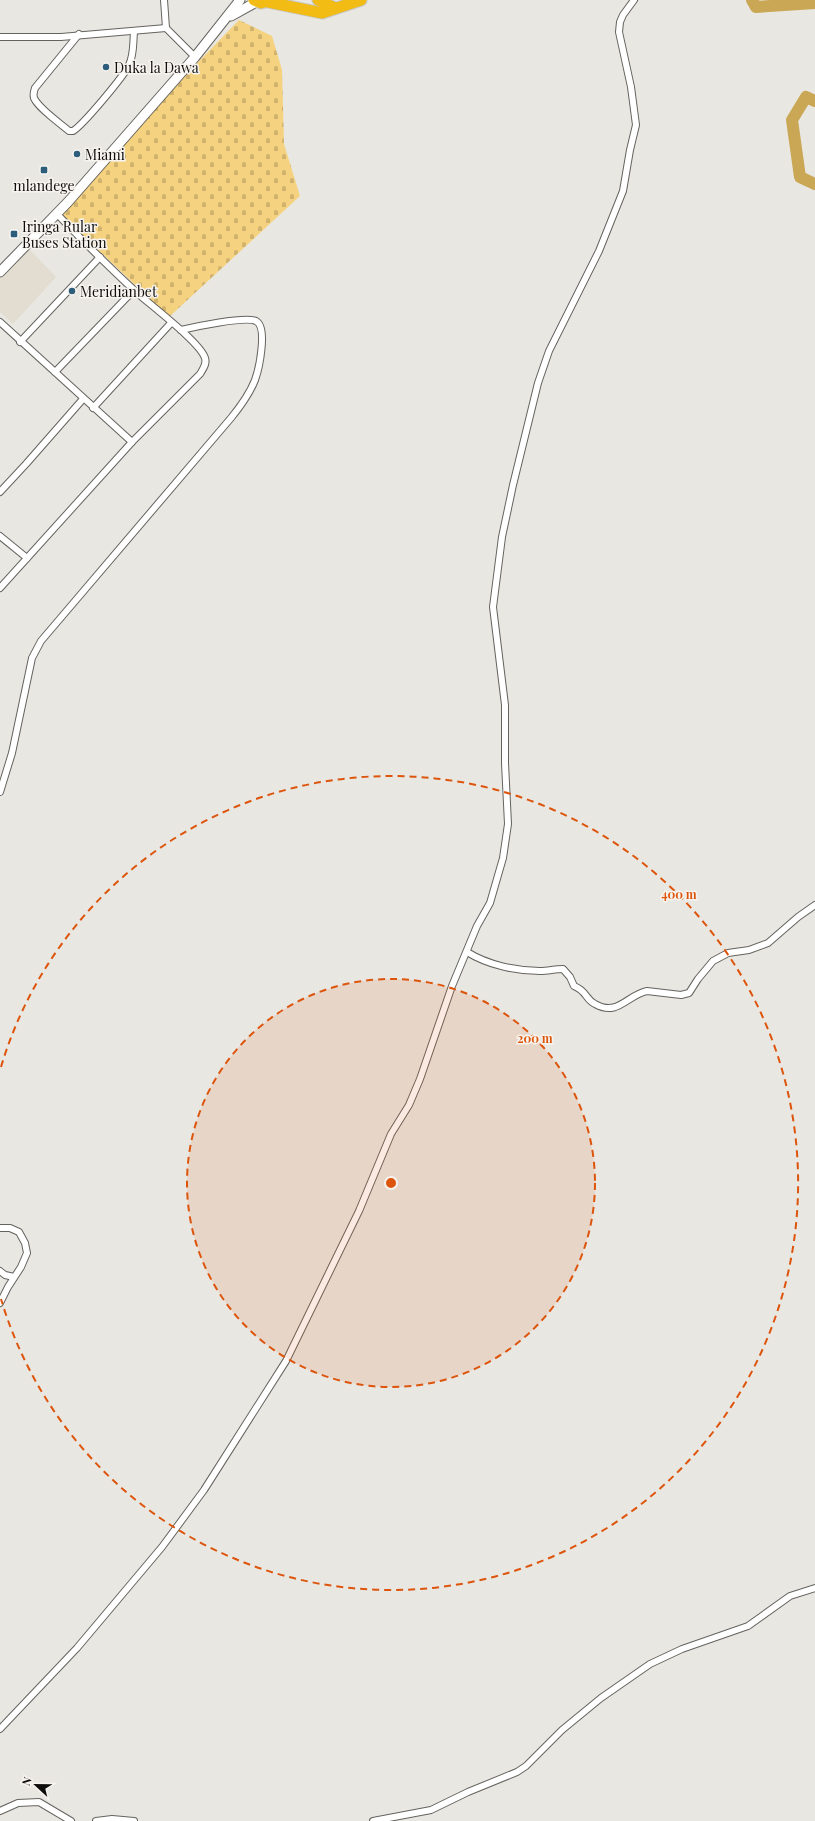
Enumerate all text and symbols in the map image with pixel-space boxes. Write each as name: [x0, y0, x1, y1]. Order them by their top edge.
place label: Duka la Dawa: [114, 58, 199, 77]
marker: Duka la Dawa: [101, 62, 111, 72]
place label: Miami: [85, 145, 125, 164]
marker: Miami: [72, 149, 82, 159]
marker: mlandege: [39, 165, 49, 175]
place label: mlandege: [13, 176, 75, 195]
place label: Iringa Rular Buses Station: [22, 217, 107, 252]
marker: Iringa Rular Buses Station: [9, 229, 19, 239]
place label: Meridianbet: [80, 282, 158, 301]
marker: Meridianbet: [67, 286, 77, 296]
text: 400 m: [661, 886, 697, 902]
text: 200 m: [517, 1030, 553, 1046]
centre of rings: [384, 1176, 398, 1190]
north arrow: [16, 1765, 56, 1805]
text: N: [18, 1775, 35, 1788]

